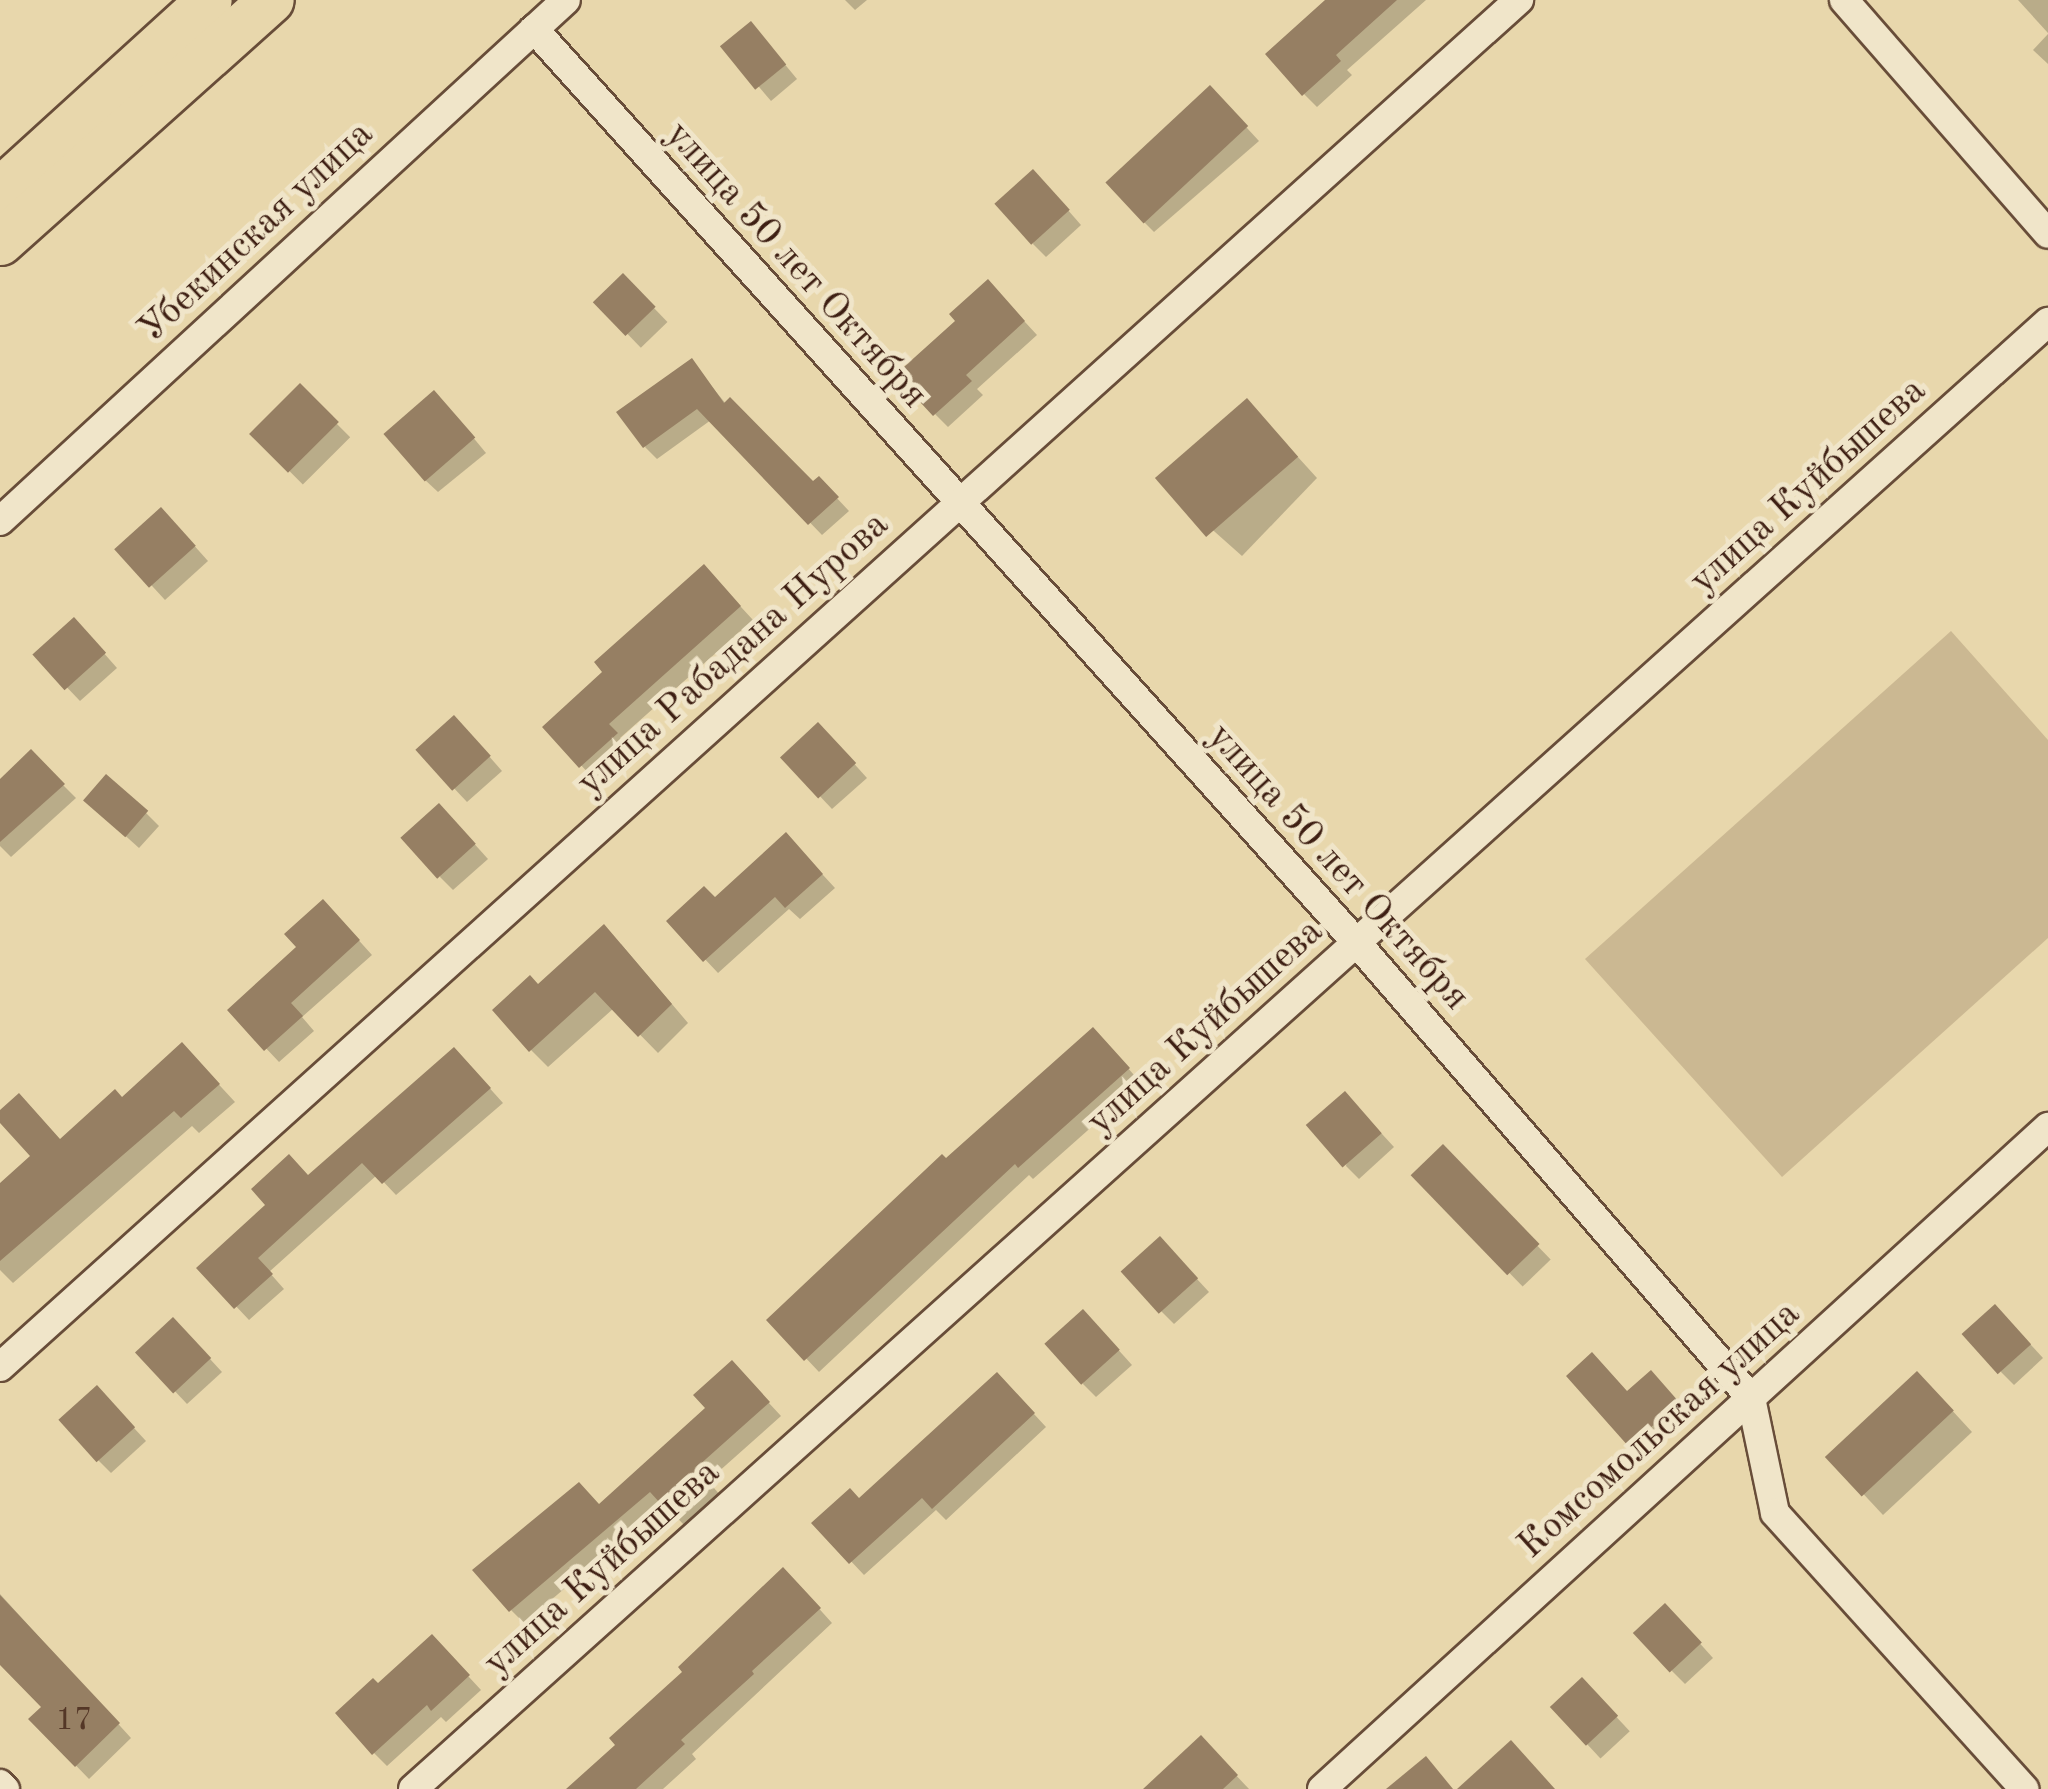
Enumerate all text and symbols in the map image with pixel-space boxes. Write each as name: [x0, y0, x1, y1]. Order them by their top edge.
street label: Убекинская улица: [130, 113, 384, 353]
street label: улица 50 лет Октября: [654, 113, 936, 419]
street label: улица Куйбышева: [1682, 369, 1936, 605]
street label: улица Рабадана Нурова: [569, 503, 899, 807]
street label: улица 50 лет Октября: [1196, 715, 1478, 1021]
street label: улица Куйбышева: [1079, 910, 1333, 1146]
street label: Комсомольская улица: [1510, 1292, 1810, 1570]
street label: улица Куйбышева: [476, 1451, 730, 1687]
house number: 17: [55, 1702, 93, 1740]

